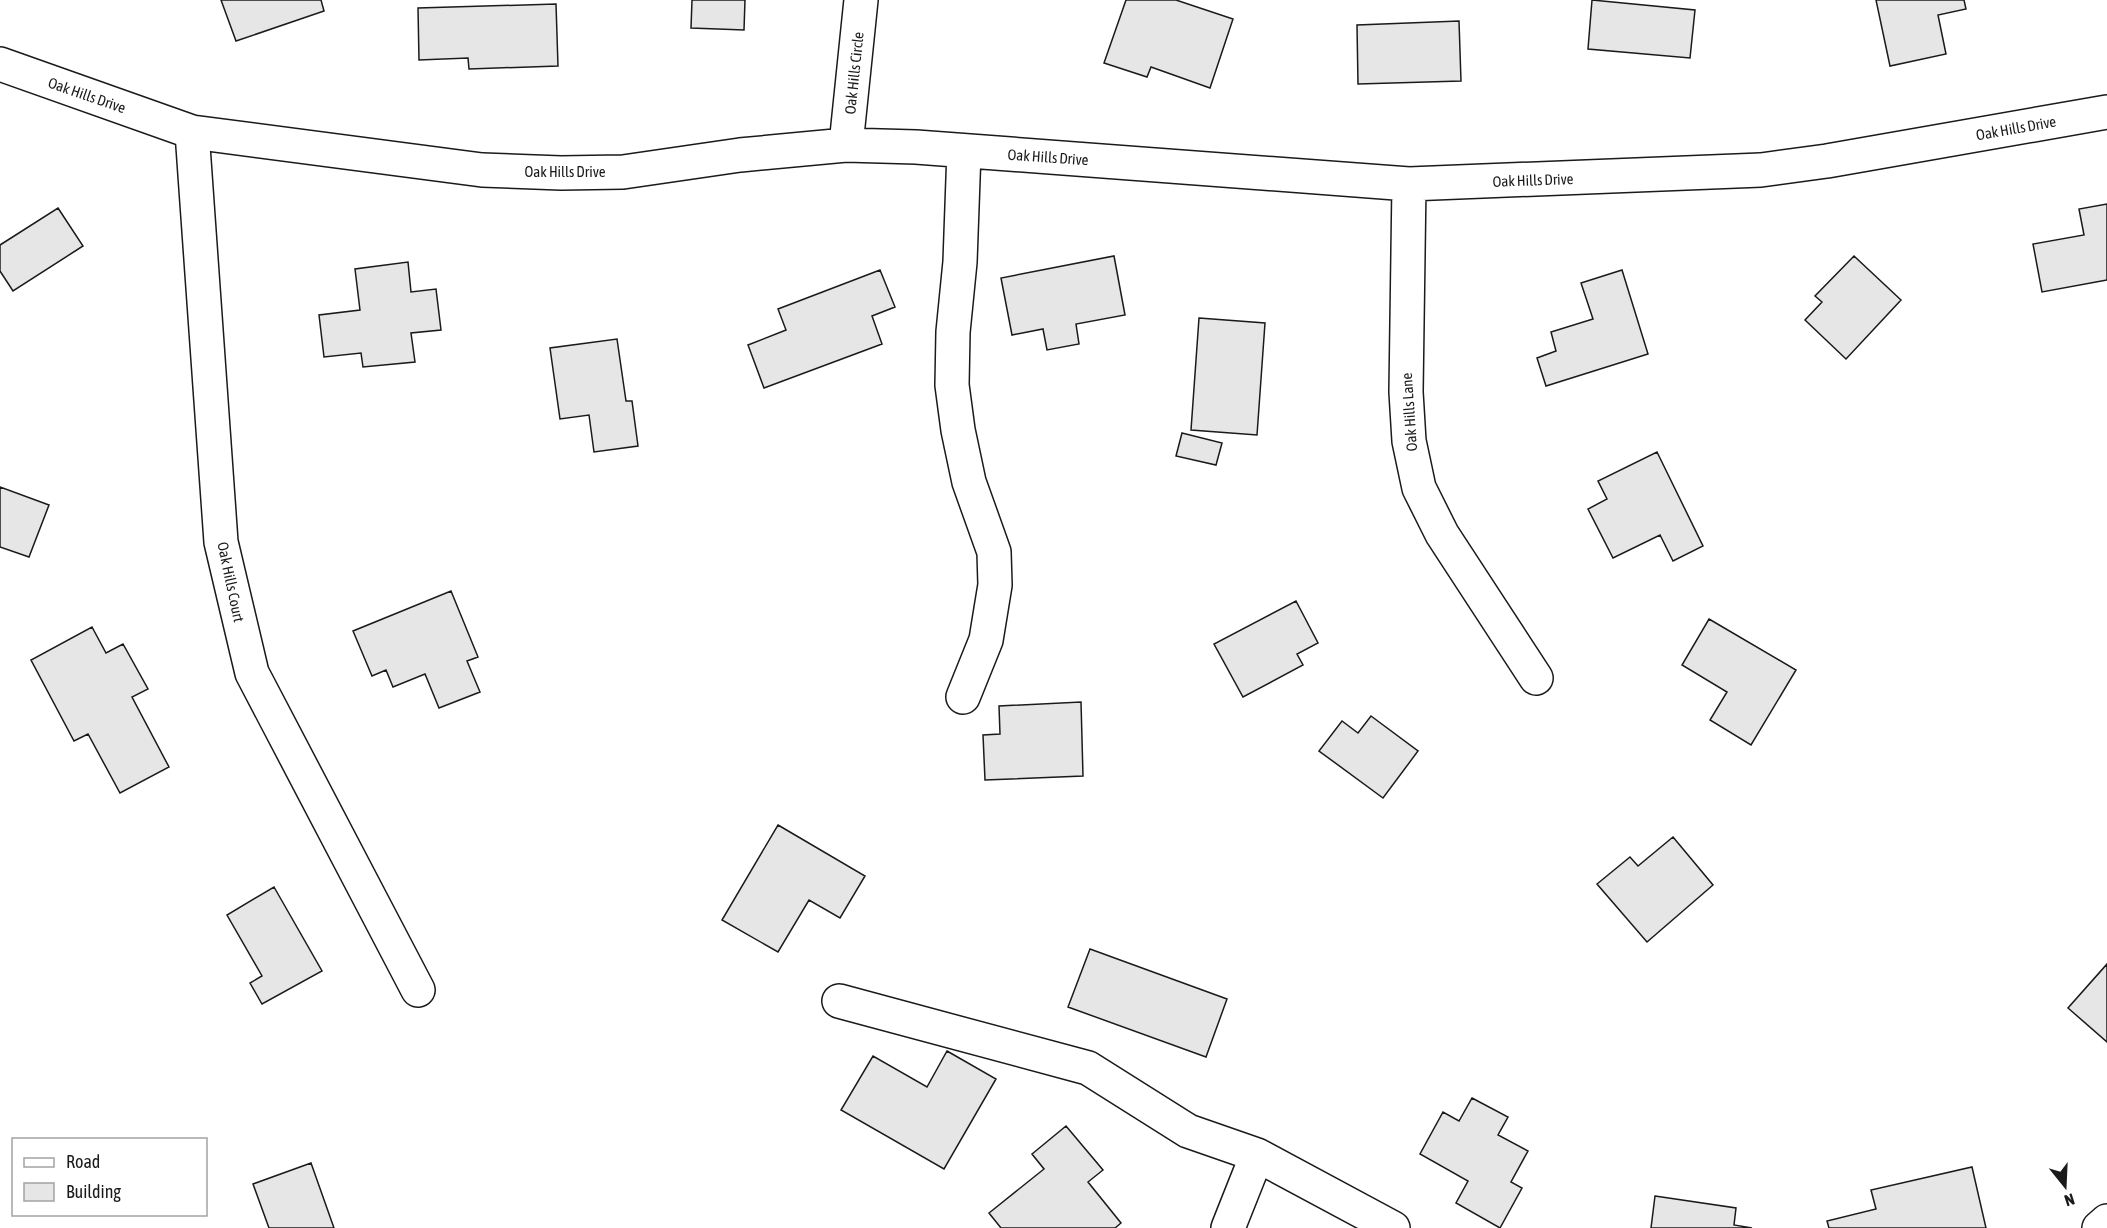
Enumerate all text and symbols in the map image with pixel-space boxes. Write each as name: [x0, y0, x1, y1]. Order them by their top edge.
street label: Oak Hills Circle: [841, 31, 867, 115]
street label: Oak Hills Drive: [46, 74, 128, 116]
street label: Oak Hills Drive: [1975, 113, 2058, 143]
street label: Oak Hills Drive: [1007, 146, 1089, 168]
street label: Oak Hills Drive: [525, 163, 606, 180]
street label: Oak Hills Drive: [1492, 170, 1574, 190]
street label: Oak Hills Lane: [1398, 372, 1420, 452]
street label: Oak Hills Court: [214, 540, 248, 624]
legend: [12, 1138, 207, 1216]
text: Road: [66, 1151, 100, 1172]
north arrow: [2035, 1156, 2095, 1216]
text: Building: [66, 1181, 121, 1202]
text: N: [2062, 1190, 2077, 1210]

